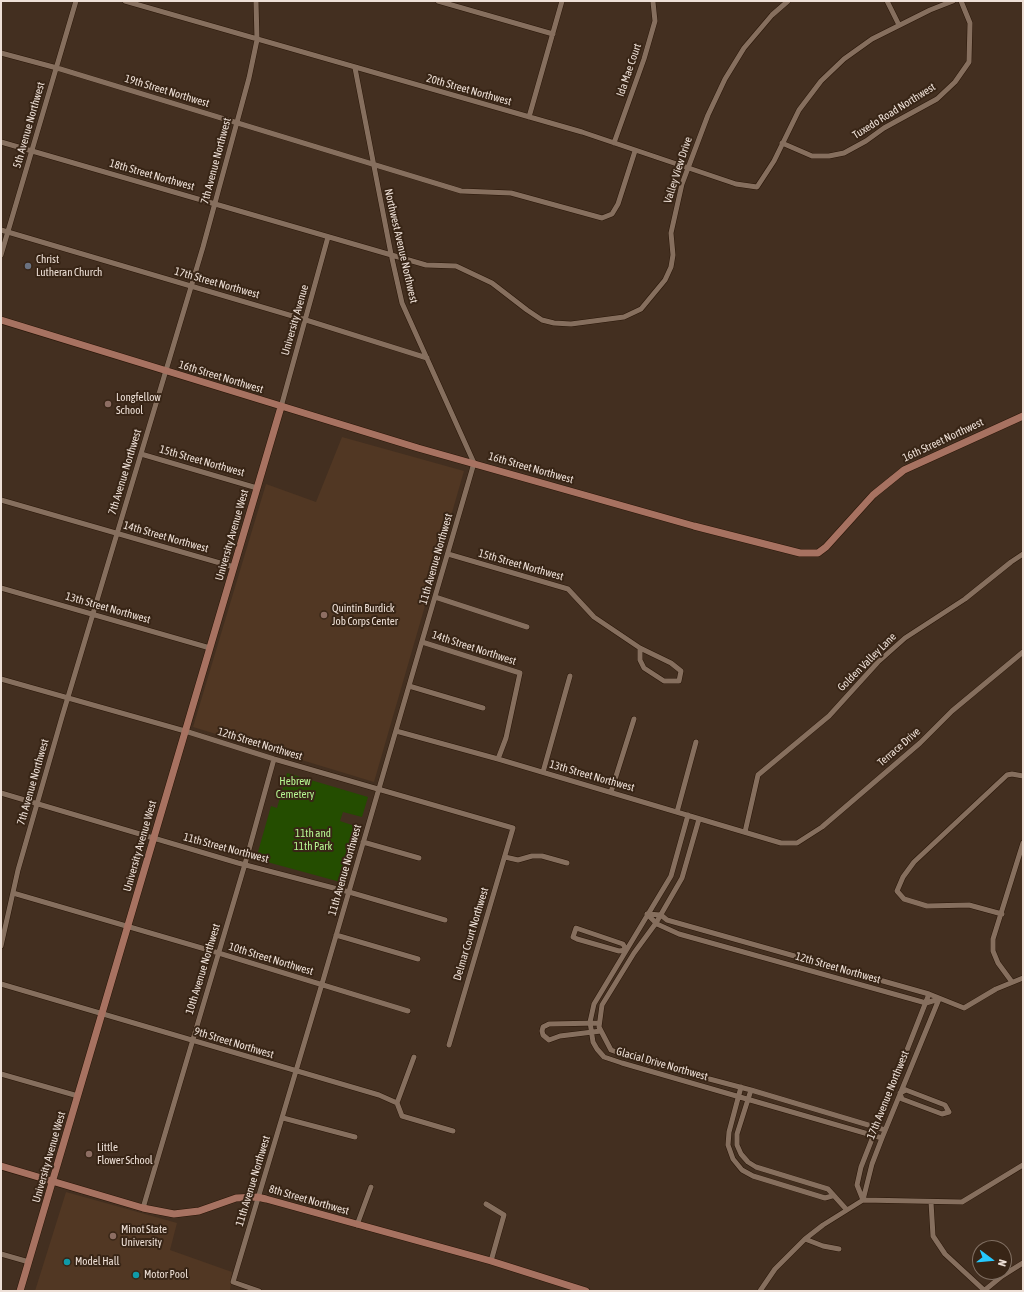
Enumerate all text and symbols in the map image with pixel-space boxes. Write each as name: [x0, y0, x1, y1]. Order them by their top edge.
street label: Ida Mae Court: [614, 42, 644, 98]
street label: 19th Street Northwest: [123, 72, 211, 110]
street label: 20th Street Northwest: [425, 72, 513, 108]
street label: 5th Avenue Northwest: [10, 80, 48, 170]
street label: Tuxedo Road Northwest: [850, 80, 938, 142]
street label: 7th Avenue Northwest: [198, 116, 234, 206]
street label: Valley View Drive: [661, 135, 695, 205]
street label: 18th Street Northwest: [108, 157, 196, 193]
street label: Northwest Avenue Northwest: [381, 187, 421, 305]
place label: Christ Lutheran Church: [36, 253, 102, 279]
marker: Christ Lutheran Church: [23, 261, 33, 271]
street label: 17th Street Northwest: [173, 265, 261, 301]
street label: University Avenue: [279, 283, 311, 357]
street label: 16th Street Northwest: [177, 358, 265, 396]
place label: Longfellow School: [116, 391, 161, 417]
marker: Longfellow School: [103, 399, 113, 409]
street label: 16th Street Northwest: [900, 415, 986, 465]
street label: 7th Avenue Northwest: [106, 428, 144, 516]
street label: 15th Street Northwest: [158, 443, 246, 479]
street label: 16th Street Northwest: [487, 450, 575, 486]
street label: University Avenue West: [213, 488, 251, 582]
street label: 11th Avenue Northwest: [417, 512, 455, 606]
street label: 14th Street Northwest: [122, 519, 210, 555]
street label: 15th Street Northwest: [477, 547, 565, 583]
street label: 13th Street Northwest: [64, 590, 152, 626]
place label: Quintin Burdick Job Corps Center: [332, 602, 398, 628]
marker: Quintin Burdick Job Corps Center: [319, 610, 329, 620]
street label: 14th Street Northwest: [430, 628, 518, 668]
street label: Golden Valley Lane: [835, 630, 899, 694]
street label: 12th Street Northwest: [216, 725, 304, 763]
street label: Terrace Drive: [875, 725, 923, 769]
street label: 7th Avenue Northwest: [14, 737, 52, 827]
street label: 13th Street Northwest: [548, 758, 636, 794]
park label: Hebrew Cemetery: [276, 775, 314, 801]
street label: University Avenue West: [121, 799, 159, 893]
street label: 11th Avenue Northwest: [326, 823, 364, 917]
park label: 11th and 11th Park: [294, 827, 332, 853]
street label: 11th Street Northwest: [182, 830, 270, 866]
street label: Delmar Court Northwest: [451, 886, 491, 982]
street label: 10th Avenue Northwest: [183, 922, 223, 1016]
street label: 10th Street Northwest: [227, 940, 315, 978]
street label: 12th Street Northwest: [794, 950, 882, 986]
street label: 9th Street Northwest: [193, 1025, 275, 1061]
street label: Glacial Drive Northwest: [615, 1045, 709, 1083]
street label: 17th Avenue Northwest: [864, 1049, 912, 1141]
street label: University Avenue West: [30, 1110, 68, 1204]
street label: 11th Avenue Northwest: [233, 1134, 273, 1228]
place label: Little Flower School: [97, 1141, 153, 1167]
marker: Little Flower School: [84, 1149, 94, 1159]
street label: 8th Street Northwest: [267, 1182, 351, 1218]
place label: Minot State University: [121, 1223, 167, 1249]
marker: Minot State University: [108, 1231, 118, 1241]
north arrow: [972, 1240, 1012, 1280]
place label: Model Hall: [75, 1255, 120, 1269]
marker: Model Hall: [62, 1257, 72, 1267]
text: N: [996, 1258, 1009, 1268]
place label: Motor Pool: [144, 1268, 188, 1282]
marker: Motor Pool: [131, 1270, 141, 1280]

